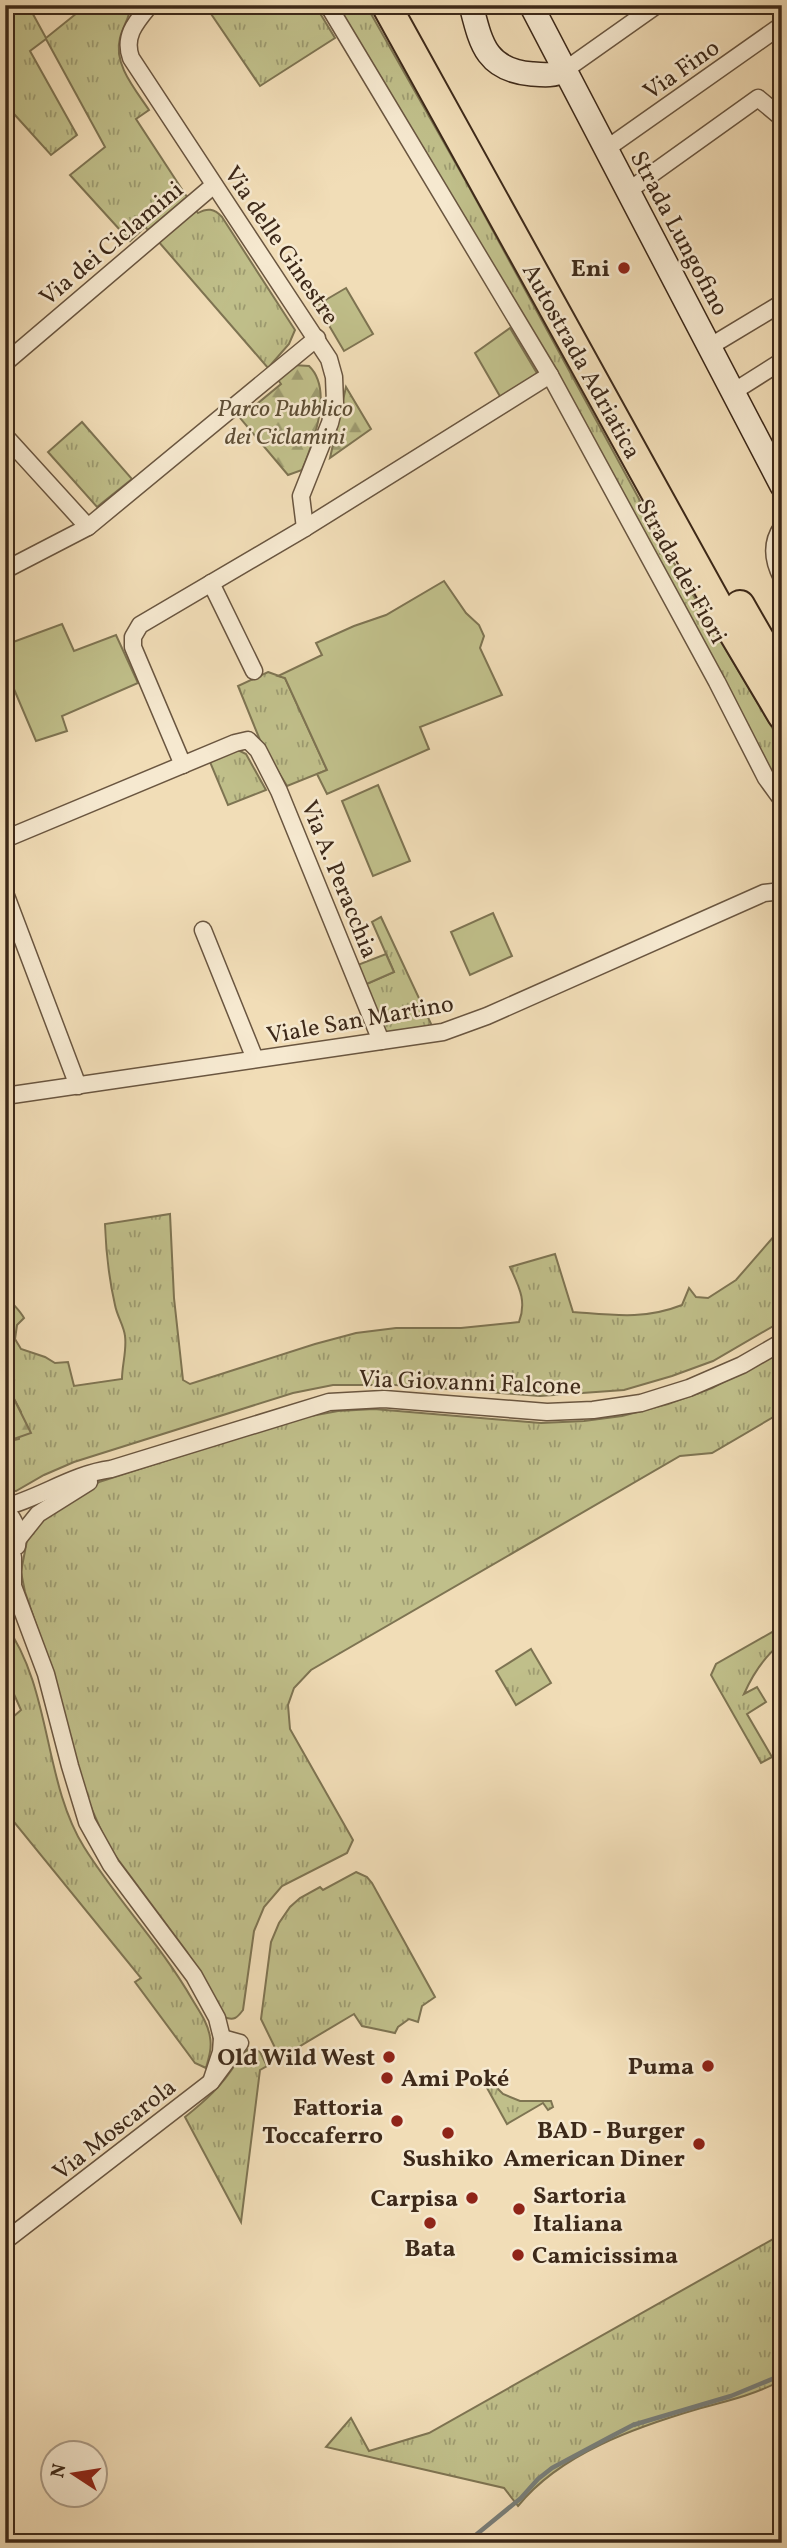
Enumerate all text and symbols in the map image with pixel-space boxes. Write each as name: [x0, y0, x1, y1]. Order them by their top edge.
street label: Via Fino: [637, 32, 727, 109]
street label: Strada Lungofino: [620, 145, 736, 322]
street label: Via delle Ginestre: [214, 160, 346, 332]
street label: Via dei Ciclamini: [33, 174, 192, 315]
place label: Eni: [571, 253, 610, 287]
street label: Autostrada Adriatica: [512, 258, 648, 466]
marker: Eni: [616, 260, 632, 276]
park label: Parco Pubblico dei Ciclamini: [217, 393, 353, 455]
street label: Strada dei Fiori: [626, 493, 734, 651]
street label: Via A. Peracchia: [291, 796, 385, 964]
street label: Viale San Martino: [264, 988, 456, 1054]
street label: Via Giovanni Falcone: [358, 1363, 582, 1405]
place label: Old Wild West: [217, 2042, 375, 2076]
marker: Old Wild West: [381, 2049, 397, 2065]
place label: Puma: [628, 2051, 694, 2085]
marker: Puma: [700, 2058, 716, 2074]
place label: Ami Poké: [401, 2063, 509, 2097]
marker: Ami Poké: [379, 2070, 395, 2086]
street label: Via Moscarola: [46, 2071, 184, 2190]
place label: Fattoria Toccaferro: [262, 2092, 383, 2154]
marker: Fattoria Toccaferro: [389, 2113, 405, 2129]
place label: BAD - Burger American Diner: [503, 2115, 685, 2177]
marker: Sushiko: [440, 2125, 456, 2141]
marker: BAD - Burger American Diner: [691, 2136, 707, 2152]
place label: Sushiko: [402, 2143, 494, 2177]
place label: Sartoria Italiana: [533, 2180, 626, 2242]
place label: Carpisa: [370, 2183, 458, 2217]
marker: Carpisa: [464, 2190, 480, 2206]
marker: Sartoria Italiana: [511, 2201, 527, 2217]
marker: Bata: [422, 2215, 438, 2231]
place label: Bata: [404, 2233, 456, 2267]
place label: Camicissima: [532, 2240, 678, 2274]
marker: Camicissima: [510, 2247, 526, 2263]
north arrow: [38, 2440, 108, 2510]
text: N: [45, 2461, 74, 2480]

